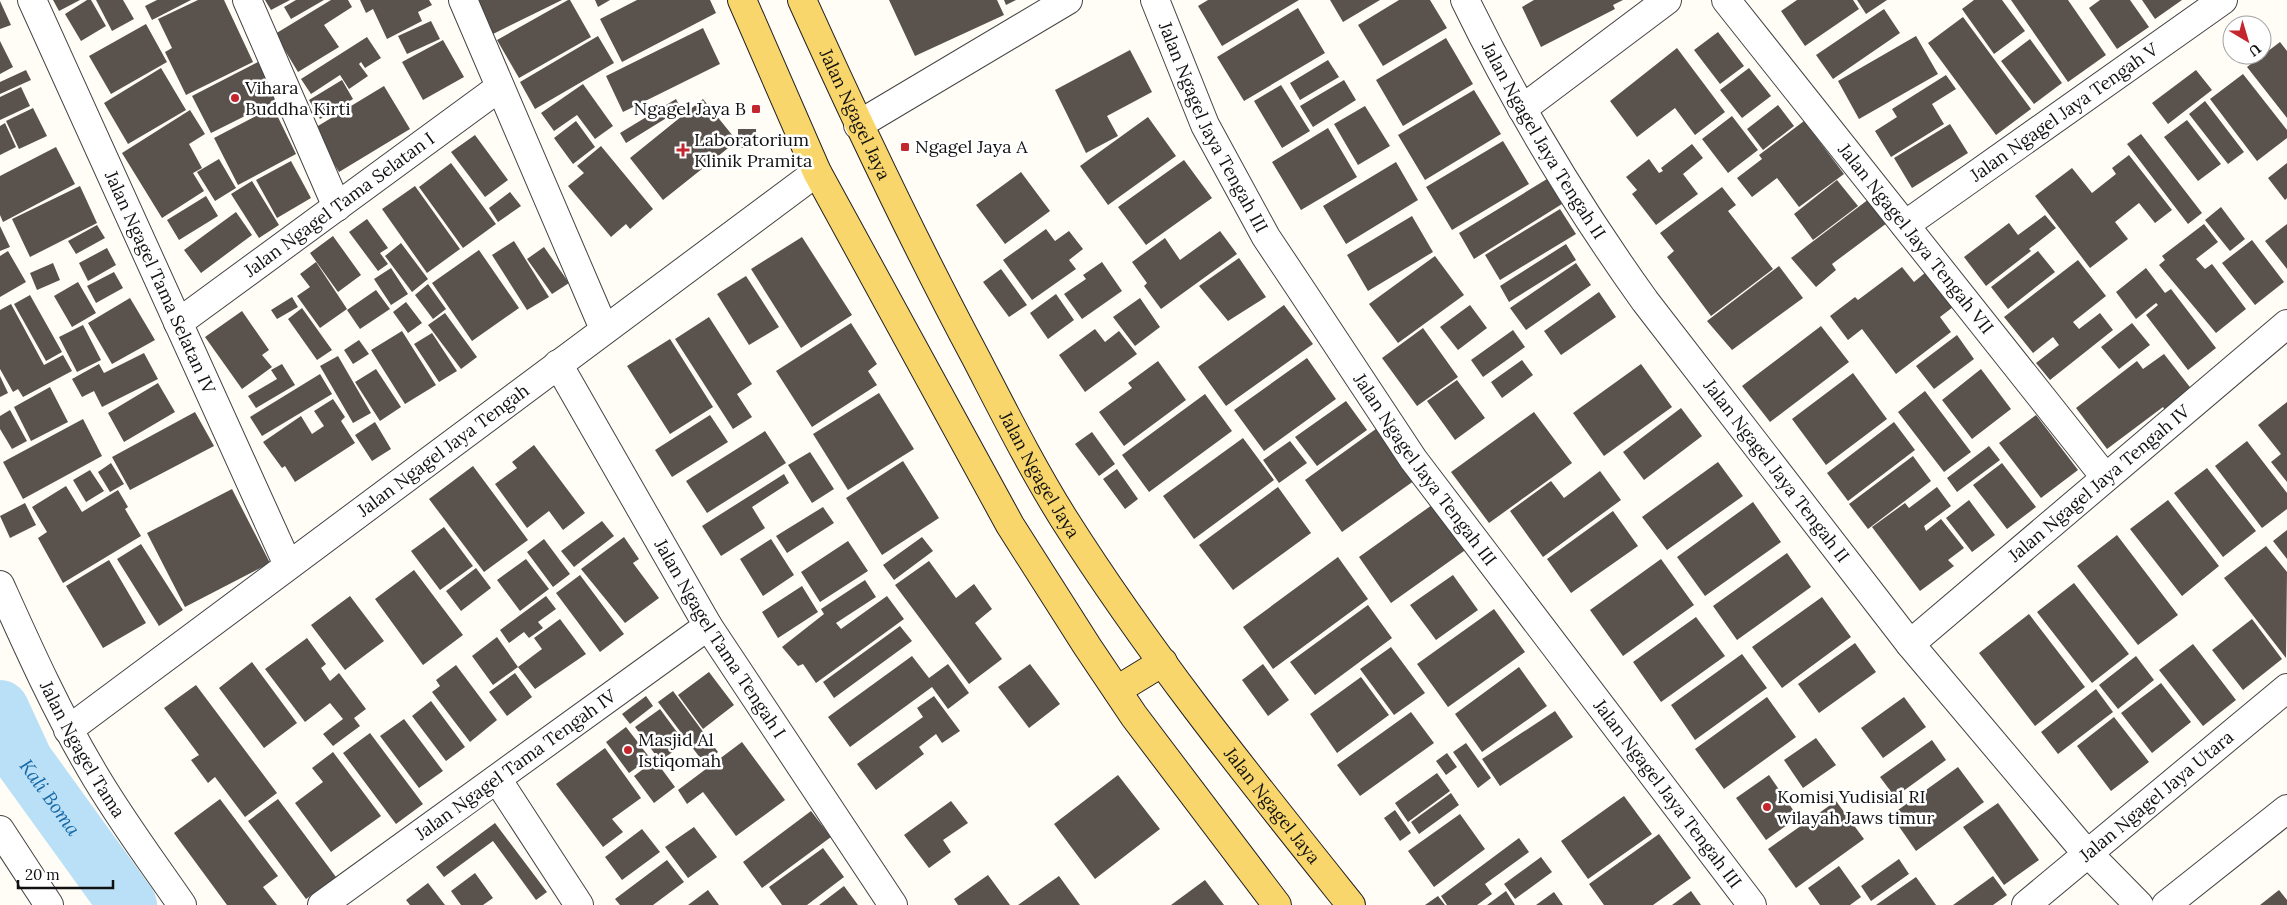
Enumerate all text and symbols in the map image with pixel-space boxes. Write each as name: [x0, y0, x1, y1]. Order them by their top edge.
north arrow: [2222, 15, 2272, 65]
street label: Jalan Ngagel Jaya Tengah III: [1153, 17, 1273, 236]
street label: Jalan Ngagel Jaya Tengah II: [1476, 37, 1611, 243]
street label: Jalan Ngagel Jaya Tengah V: [1965, 37, 2163, 187]
text: U: [2245, 40, 2265, 61]
street label: Jalan Ngagel Jaya: [814, 44, 896, 183]
place label: Vihara Buddha Kirti: [244, 76, 350, 120]
marker: Vihara Buddha Kirti: [229, 92, 241, 104]
place label: Ngagel Jaya B: [634, 97, 746, 120]
marker: Ngagel Jaya B: [750, 103, 762, 115]
street label: Jalan Ngagel Tama Selatan I: [239, 127, 439, 282]
place label: Laboratorium Klinik Pramita: [694, 128, 812, 172]
place label: Ngagel Jaya A: [915, 135, 1028, 158]
street label: Jalan Ngagel Jaya Tengah VII: [1833, 138, 1999, 338]
marker: Ngagel Jaya A: [899, 141, 911, 153]
marker: Laboratorium Klinik Pramita: [676, 143, 690, 157]
street label: Jalan Ngagel Tama Selatan IV: [100, 166, 221, 398]
street label: Jalan Ngagel Jaya Tengah III: [1348, 368, 1502, 570]
street label: Jalan Ngagel Jaya Tengah II: [1698, 374, 1855, 567]
street label: Jalan Ngagel Jaya Tengah: [352, 378, 534, 522]
street label: Jalan Ngagel Jaya Tengah IV: [2003, 399, 2195, 567]
street label: Jalan Ngagel Jaya: [994, 407, 1085, 542]
street label: Jalan Ngagel Tama Tengah I: [649, 534, 791, 742]
street label: Jalan Ngagel Tama: [35, 676, 130, 822]
street label: Jalan Ngagel Tama Tengah IV: [410, 684, 621, 845]
street label: Jalan Ngagel Jaya Tengah III: [1588, 694, 1747, 893]
street label: Jalan Ngagel Jaya Utara: [2074, 725, 2238, 867]
place label: Masjid Al Istiqomah: [638, 728, 722, 772]
street label: Jalan Ngagel Jaya: [1219, 742, 1326, 868]
marker: Masjid Al Istiqomah: [622, 744, 634, 756]
water label: Kali Boma: [15, 754, 86, 841]
place label: Komisi Yudisial RI wilayah Jaws timur: [1777, 785, 1935, 829]
marker: Komisi Yudisial RI wilayah Jaws timur: [1761, 801, 1773, 813]
scale bar: [18, 858, 112, 890]
text: 20 m: [25, 865, 60, 884]

